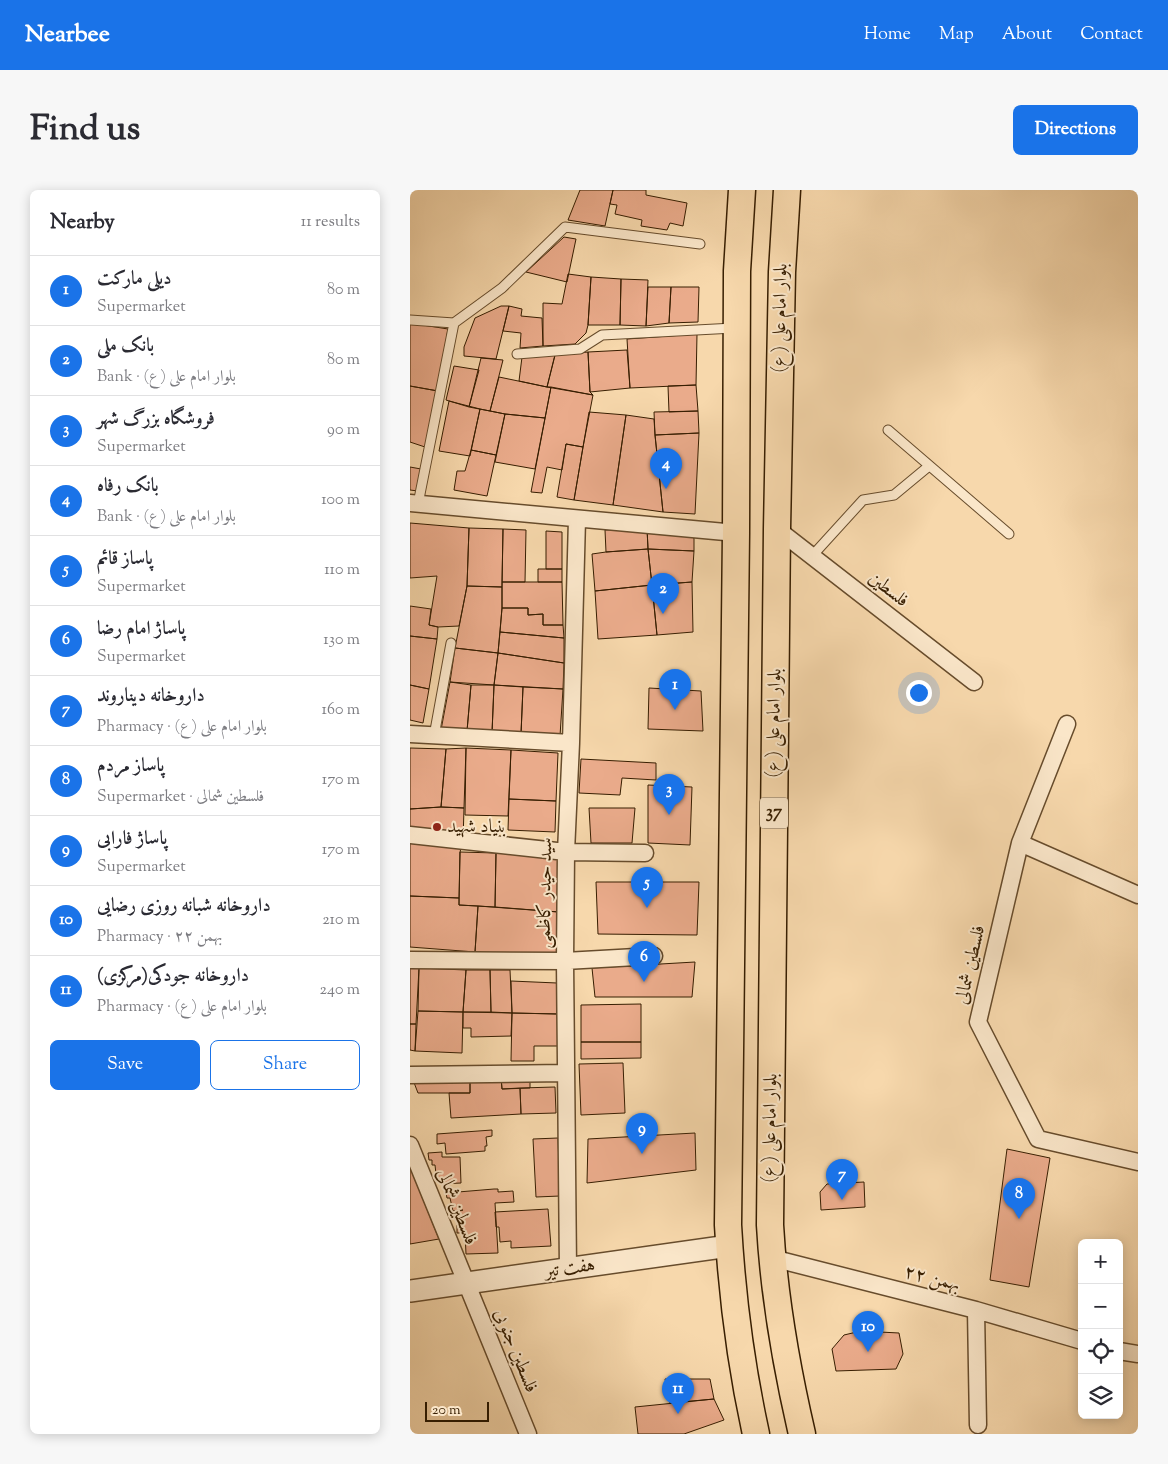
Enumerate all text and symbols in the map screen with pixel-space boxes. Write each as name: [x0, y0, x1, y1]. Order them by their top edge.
text: Nearbee: [25, 18, 110, 52]
text: Home: [864, 22, 911, 48]
text: Map: [939, 22, 974, 48]
text: About: [1002, 22, 1052, 48]
text: Contact: [1080, 22, 1143, 48]
text: Find us: [30, 105, 140, 156]
button: Directions: [1013, 105, 1138, 155]
text: Nearby: [50, 208, 115, 238]
text: 11 results: [301, 211, 360, 234]
street label: بلوار امام علی ( ع): [767, 263, 796, 373]
text: دیلی مارکت: [97, 266, 172, 293]
text: 1: [63, 279, 69, 302]
text: 80 m: [327, 279, 360, 302]
text: Supermarket: [97, 296, 186, 319]
text: بانک ملی: [97, 333, 154, 360]
text: 2: [62, 349, 70, 372]
text: 80 m: [327, 349, 360, 372]
text: Bank · بلوار امام علی ( ع): [97, 366, 236, 389]
text: فروشگاه بزرگ شهر: [97, 406, 215, 433]
text: 3: [63, 419, 69, 442]
text: 90 m: [327, 419, 360, 442]
text: Supermarket: [97, 436, 186, 459]
pin: 4: [650, 448, 682, 489]
text: بانک رفاه: [97, 473, 159, 500]
text: 4: [62, 489, 70, 512]
text: 100 m: [321, 489, 360, 512]
text: Bank · بلوار امام علی ( ع): [97, 506, 236, 529]
text: پاساز قائم: [97, 546, 153, 573]
text: 5: [63, 559, 69, 582]
text: 110 m: [324, 559, 360, 582]
street label: فلسطین: [862, 565, 914, 615]
pin: 2: [647, 573, 679, 614]
text: Supermarket: [97, 576, 186, 599]
text: پاساژ امام رضا: [97, 616, 185, 643]
text: 6: [62, 629, 70, 652]
text: 130 m: [323, 629, 360, 652]
text: Supermarket: [97, 646, 186, 669]
street label: بلوار امام علی ( ع): [761, 668, 790, 778]
pin: 1: [659, 669, 691, 710]
your location: [906, 680, 932, 706]
text: داروخانه دیناروند: [97, 683, 205, 710]
text: 7: [62, 699, 70, 722]
text: 160 m: [322, 699, 360, 722]
text: Pharmacy · بلوار امام علی ( ع): [97, 716, 267, 739]
text: پاساز مردم: [97, 753, 164, 780]
text: 8: [62, 769, 70, 792]
text: 170 m: [322, 769, 360, 792]
pin: 3: [653, 774, 685, 815]
text: Supermarket · فلسطین شمالی: [97, 786, 264, 809]
road number: 37: [760, 798, 788, 828]
place label: بنیاد شهید: [447, 814, 507, 841]
marker: بنیاد شهید: [431, 821, 443, 833]
text: پاساژ فارابی: [97, 826, 167, 853]
street label: سید حیدر کاظمی: [532, 837, 560, 949]
text: 9: [62, 839, 70, 862]
text: 170 m: [322, 839, 360, 862]
text: Supermarket: [97, 856, 186, 879]
pin: 5: [631, 867, 663, 908]
text: داروخانه شبانه روزی رضایی: [97, 893, 271, 920]
text: 10: [59, 909, 73, 932]
text: 210 m: [322, 909, 360, 932]
street label: فلسطین شمالی: [949, 923, 993, 1007]
text: Pharmacy · ۲۲ بهمن: [97, 926, 222, 949]
pin: 6: [628, 941, 660, 982]
text: داروخانه جودکی(مرکزی): [97, 963, 249, 990]
text: 11: [61, 979, 71, 1002]
text: 240 m: [319, 979, 360, 1002]
text: Pharmacy · بلوار امام علی ( ع): [97, 996, 267, 1019]
button: Save: [50, 1040, 200, 1090]
button: Share: [210, 1040, 360, 1090]
street label: بلوار امام علی ( ع): [757, 1073, 786, 1183]
pin: 9: [626, 1113, 658, 1154]
pin: 7: [826, 1159, 858, 1200]
street label: فلسطین شمالی: [428, 1165, 484, 1249]
pin: 8: [1003, 1178, 1035, 1219]
map controls: [1078, 1239, 1123, 1419]
button: +: [1078, 1239, 1123, 1284]
street label: هفت تیر: [541, 1252, 597, 1286]
street label: ۲۲ بهمن: [901, 1259, 963, 1299]
button: −: [1078, 1284, 1123, 1329]
street label: فلسطین جنوبی: [486, 1305, 544, 1397]
pin: 10: [852, 1311, 884, 1352]
button: locate: [1078, 1329, 1123, 1374]
pin: 11: [662, 1373, 694, 1414]
button: layers: [1078, 1374, 1123, 1419]
scale bar: [425, 1399, 489, 1422]
text: 20 m: [432, 1401, 461, 1421]

